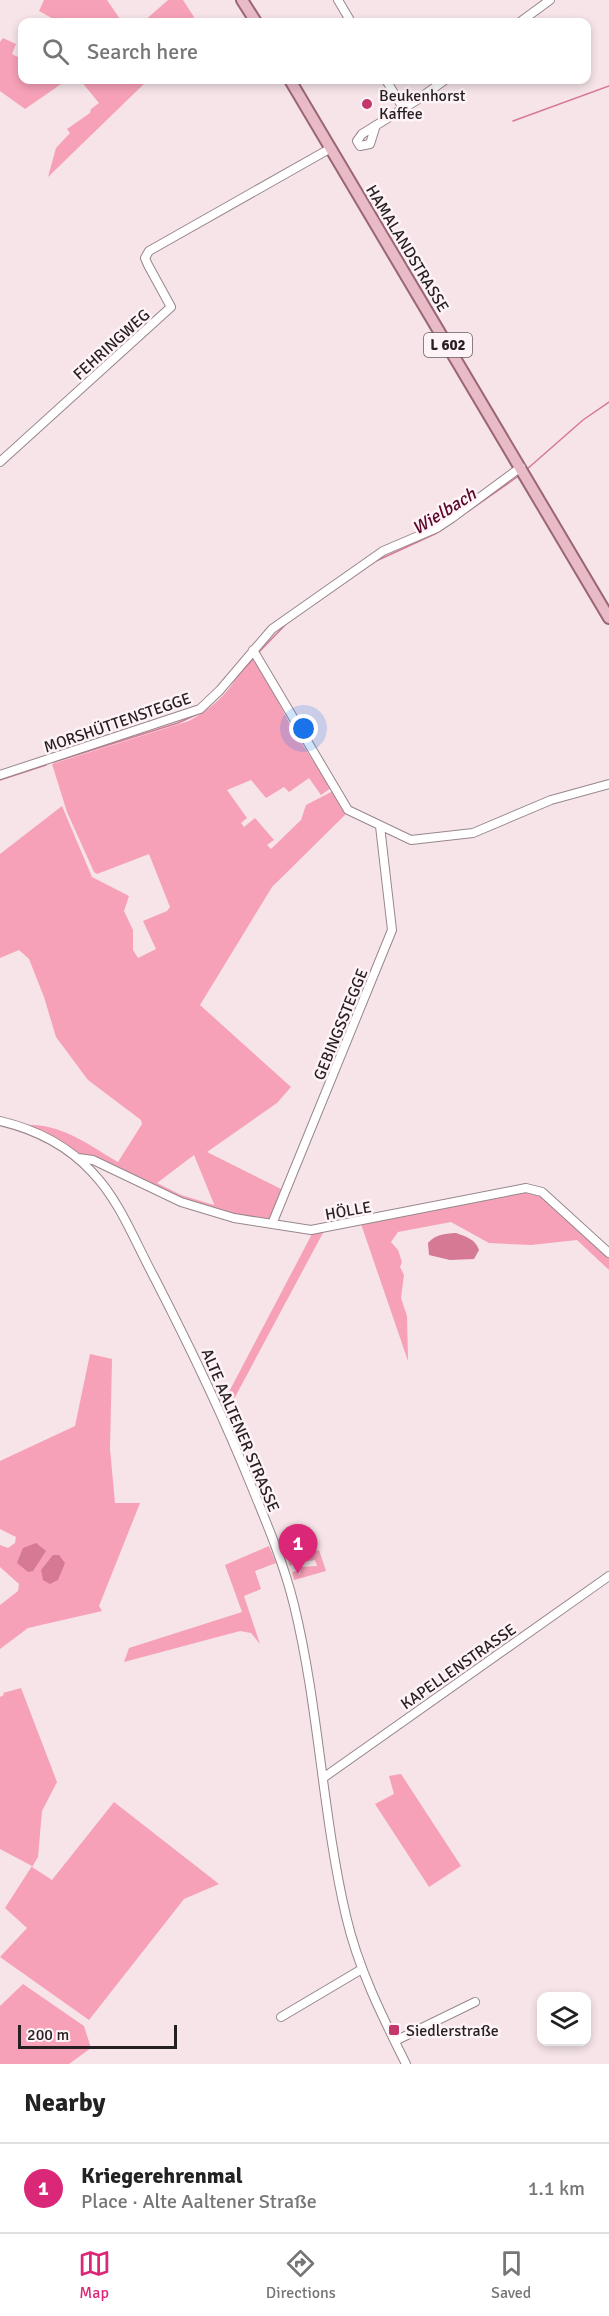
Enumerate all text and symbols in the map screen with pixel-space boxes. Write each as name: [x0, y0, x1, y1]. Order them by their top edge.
search box: [18, 18, 591, 84]
icon: search: [39, 35, 72, 68]
text: Search here: [87, 38, 198, 65]
place label: Beukenhorst Kaffee: [379, 86, 466, 124]
marker: Beukenhorst Kaffee: [360, 97, 374, 111]
street label: HAMALANDSTRASSE: [361, 181, 453, 316]
street label: FEHRINGWEG: [69, 305, 154, 384]
road number: L 602: [424, 333, 472, 357]
water label: Wielbach: [408, 482, 481, 539]
street label: MORSHÜTTENSTEGGE: [41, 688, 194, 758]
your location: [289, 714, 318, 743]
street label: GEBINGSSTEGGE: [309, 966, 372, 1083]
street label: HÖLLE: [323, 1197, 373, 1225]
street label: ALTE AALTENER STRASSE: [197, 1346, 284, 1515]
pin: 1: [278, 1524, 318, 1574]
street label: KAPELLENSTRASSE: [397, 1620, 520, 1714]
map controls: [537, 1992, 591, 2046]
button: layers: [537, 1992, 591, 2046]
place label: Siedlerstraße: [406, 2021, 499, 2041]
scale bar: [18, 2022, 177, 2050]
marker: Siedlerstraße: [387, 2023, 401, 2037]
text: 200 m: [27, 2025, 69, 2045]
text: Nearby: [24, 2087, 105, 2119]
text: Kriegerehrenmal: [81, 2162, 243, 2189]
text: 1: [38, 2176, 49, 2201]
text: 1.1 km: [528, 2176, 585, 2201]
text: Place · Alte Aaltener Straße: [81, 2189, 317, 2214]
tab: Map: [78, 2247, 111, 2303]
tab: Directions: [266, 2247, 336, 2303]
tab: Saved: [491, 2247, 531, 2303]

